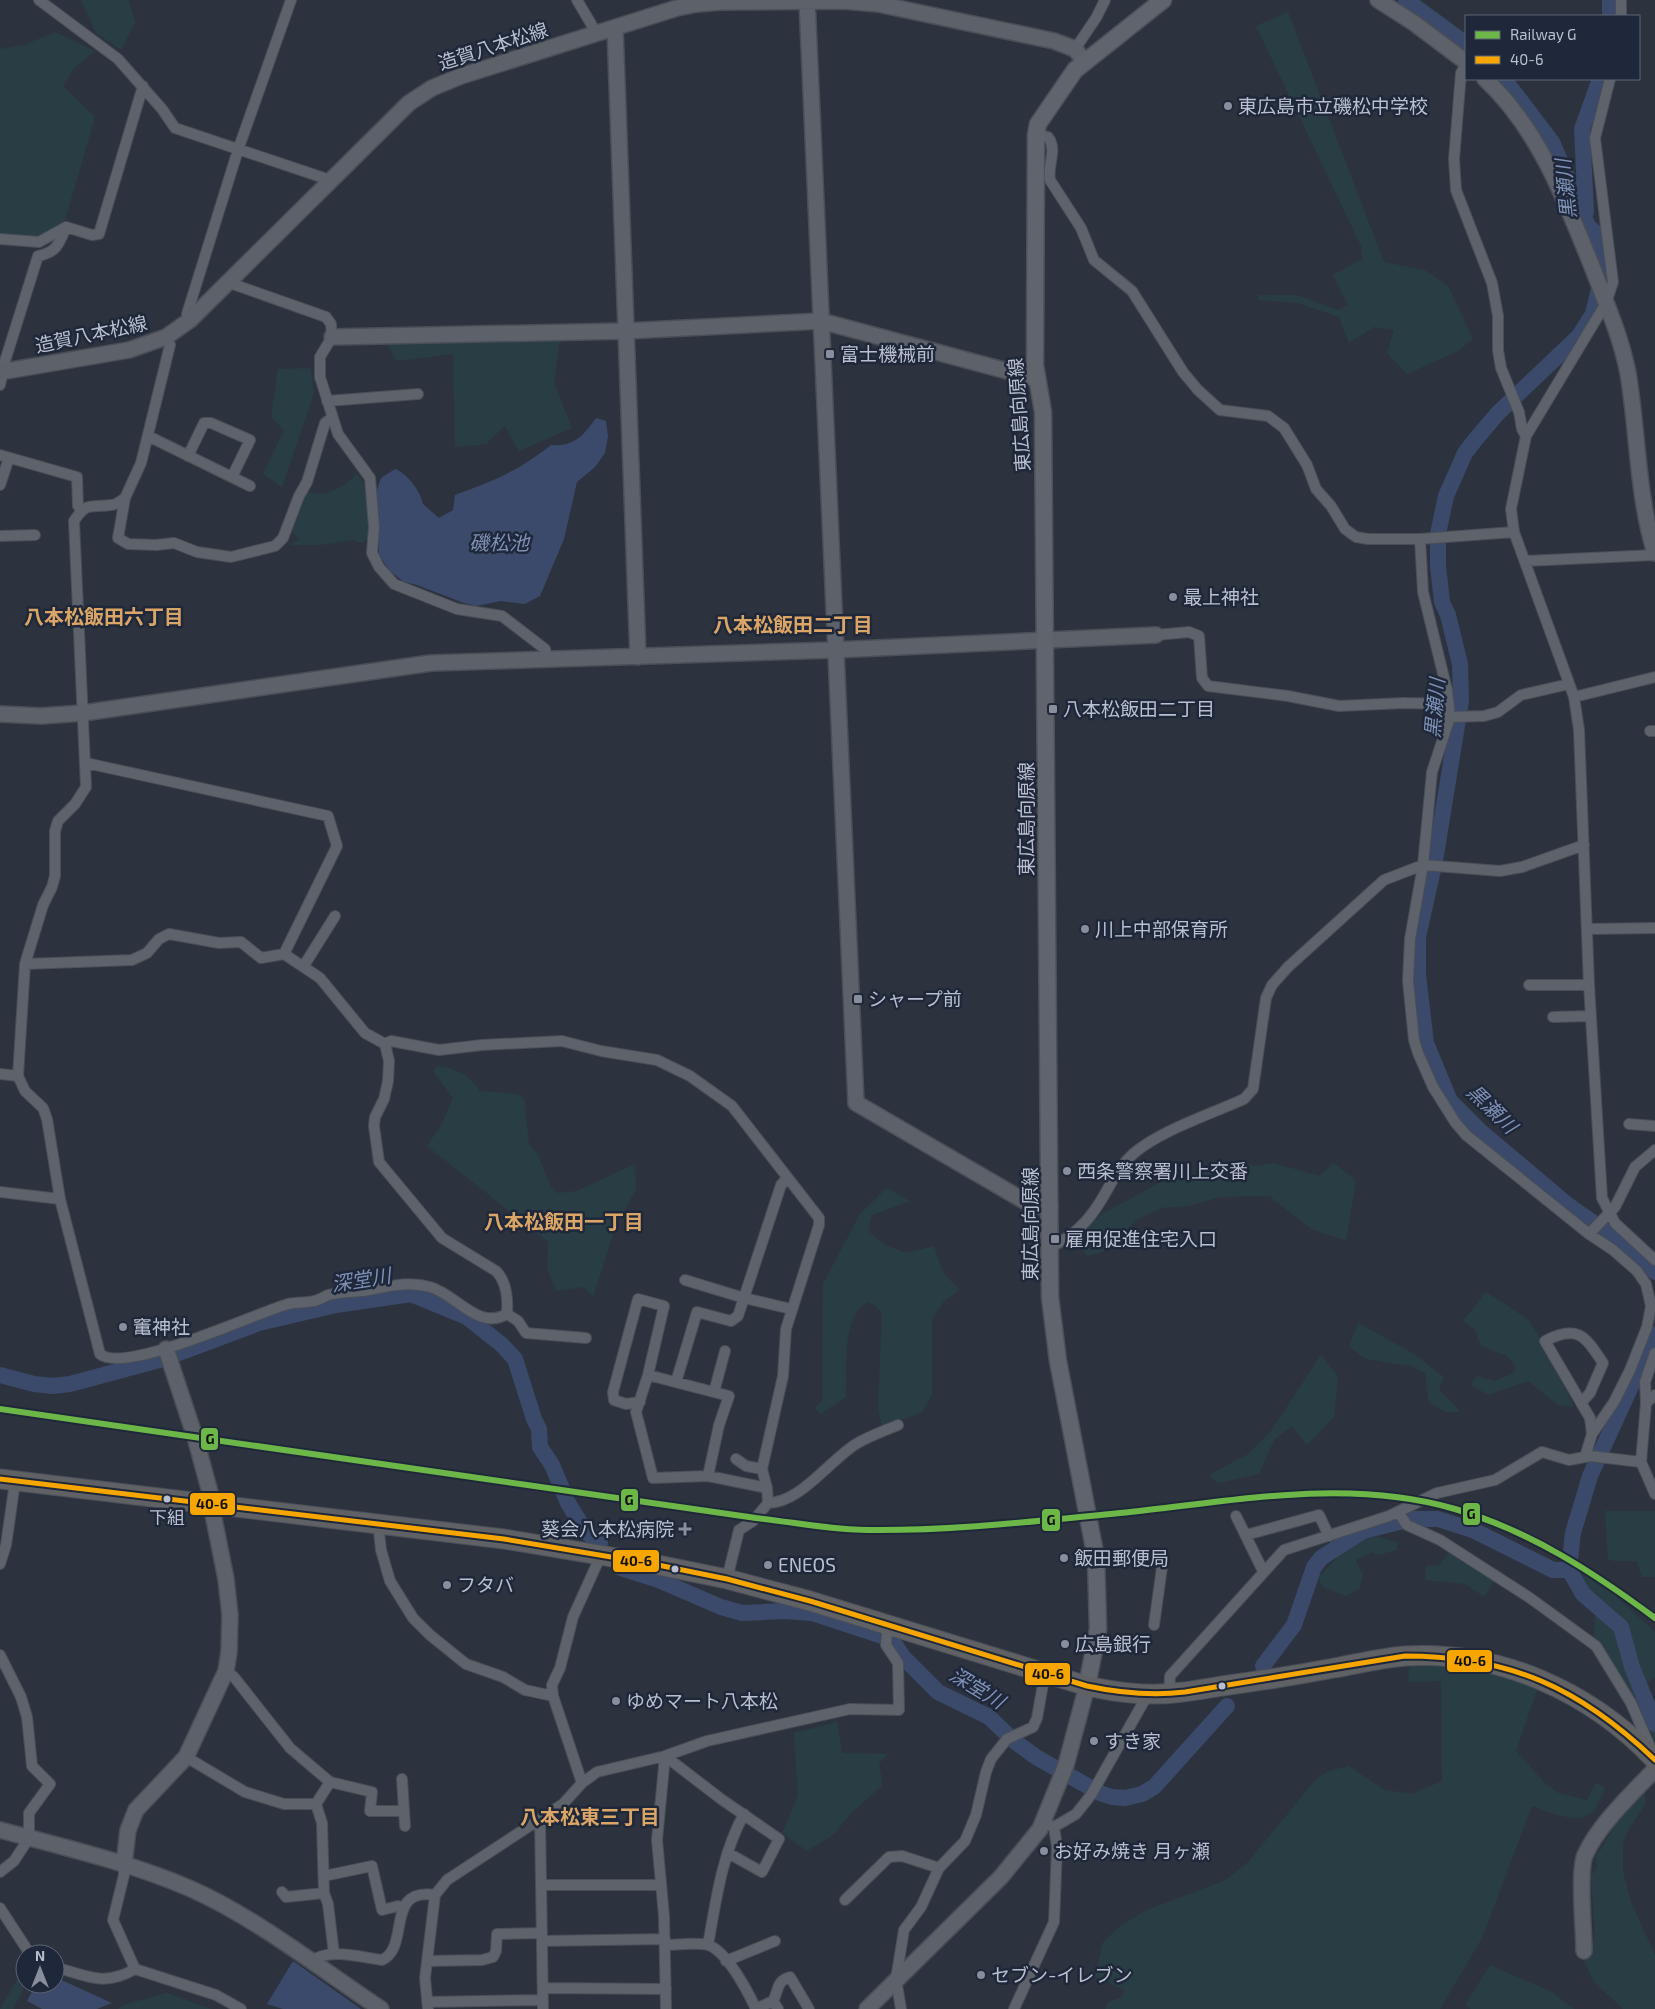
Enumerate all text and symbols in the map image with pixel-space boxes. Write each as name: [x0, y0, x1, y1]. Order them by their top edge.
legend: [1465, 15, 1640, 80]
street label: 造賀八本松線: [435, 17, 551, 74]
text: Railway G: [1510, 25, 1576, 43]
text: 40-6: [1510, 50, 1544, 68]
place label: 東広島市立磯松中学校: [1238, 94, 1428, 117]
marker: 東広島市立磯松中学校: [1222, 100, 1234, 112]
water label: 黒瀬川: [1550, 156, 1580, 220]
street label: 造賀八本松線: [33, 310, 149, 357]
place label: 富士機械前: [840, 342, 935, 365]
marker: 富士機械前: [824, 348, 836, 360]
street label: 東広島向原線: [1003, 357, 1034, 473]
water label: 磯松池: [469, 530, 531, 554]
place label: 最上神社: [1183, 585, 1259, 608]
marker: 最上神社: [1167, 591, 1179, 603]
district label: 八本松飯田六丁目: [24, 604, 184, 628]
district label: 八本松飯田二丁目: [713, 612, 873, 636]
water label: 黒瀬川: [1419, 675, 1449, 739]
place label: 八本松飯田二丁目: [1063, 697, 1215, 720]
marker: 八本松飯田二丁目: [1047, 703, 1059, 715]
street label: 東広島向原線: [1014, 762, 1037, 876]
place label: 川上中部保育所: [1095, 917, 1228, 940]
marker: 川上中部保育所: [1079, 923, 1091, 935]
place label: シャープ前: [868, 987, 962, 1010]
marker: シャープ前: [852, 993, 864, 1005]
water label: 黒瀬川: [1463, 1079, 1524, 1139]
place label: 西条警察署川上交番: [1077, 1159, 1248, 1182]
marker: 西条警察署川上交番: [1061, 1165, 1073, 1177]
street label: 東広島向原線: [1018, 1167, 1041, 1281]
district label: 八本松飯田一丁目: [484, 1209, 644, 1233]
place label: 雇用促進住宅入口: [1065, 1227, 1217, 1250]
marker: 雇用促進住宅入口: [1049, 1233, 1061, 1245]
water label: 深堂川: [329, 1262, 394, 1296]
place label: 竃神社: [133, 1315, 190, 1338]
marker: 竃神社: [117, 1321, 129, 1333]
line badge: G: [200, 1427, 219, 1451]
text: G: [205, 1430, 215, 1447]
line badge: G: [620, 1488, 639, 1512]
text: G: [624, 1491, 634, 1508]
line badge: 40-6: [189, 1492, 236, 1516]
marker: 下組: [162, 1494, 172, 1504]
text: 40-6: [196, 1495, 228, 1512]
line badge: G: [1462, 1502, 1481, 1526]
text: G: [1466, 1505, 1476, 1522]
place label: 下組: [149, 1506, 185, 1528]
line badge: G: [1041, 1508, 1061, 1532]
text: G: [1046, 1511, 1056, 1528]
place label: 葵会八本松病院: [541, 1517, 674, 1540]
marker: 葵会八本松病院: [678, 1522, 692, 1536]
place label: 飯田郵便局: [1074, 1546, 1169, 1569]
line badge: 40-6: [612, 1549, 660, 1573]
text: 40-6: [620, 1552, 652, 1569]
marker: 飯田郵便局: [1058, 1552, 1070, 1564]
place label: ENEOS: [778, 1553, 836, 1576]
marker: ENEOS: [762, 1559, 774, 1571]
unlabelled marker: [670, 1564, 680, 1574]
place label: フタバ: [457, 1573, 514, 1596]
marker: フタバ: [441, 1579, 453, 1591]
place label: 広島銀行: [1075, 1632, 1151, 1655]
marker: 広島銀行: [1059, 1638, 1071, 1650]
line badge: 40-6: [1446, 1649, 1493, 1673]
text: 40-6: [1454, 1652, 1486, 1669]
water label: 深堂川: [946, 1661, 1011, 1714]
line badge: 40-6: [1024, 1662, 1071, 1686]
text: 40-6: [1032, 1665, 1064, 1682]
unlabelled marker: [1217, 1681, 1227, 1691]
place label: ゆめマート八本松: [626, 1689, 778, 1712]
marker: ゆめマート八本松: [610, 1695, 622, 1707]
place label: すき家: [1104, 1729, 1161, 1752]
marker: すき家: [1088, 1735, 1100, 1747]
district label: 八本松東三丁目: [520, 1804, 660, 1828]
place label: お好み焼き 月ヶ瀬: [1054, 1839, 1210, 1862]
marker: お好み焼き 月ヶ瀬: [1038, 1845, 1050, 1857]
north arrow: [15, 1944, 65, 1994]
text: N: [35, 1947, 45, 1964]
place label: セブン-イレブン: [991, 1963, 1133, 1986]
marker: セブン-イレブン: [975, 1969, 987, 1981]

